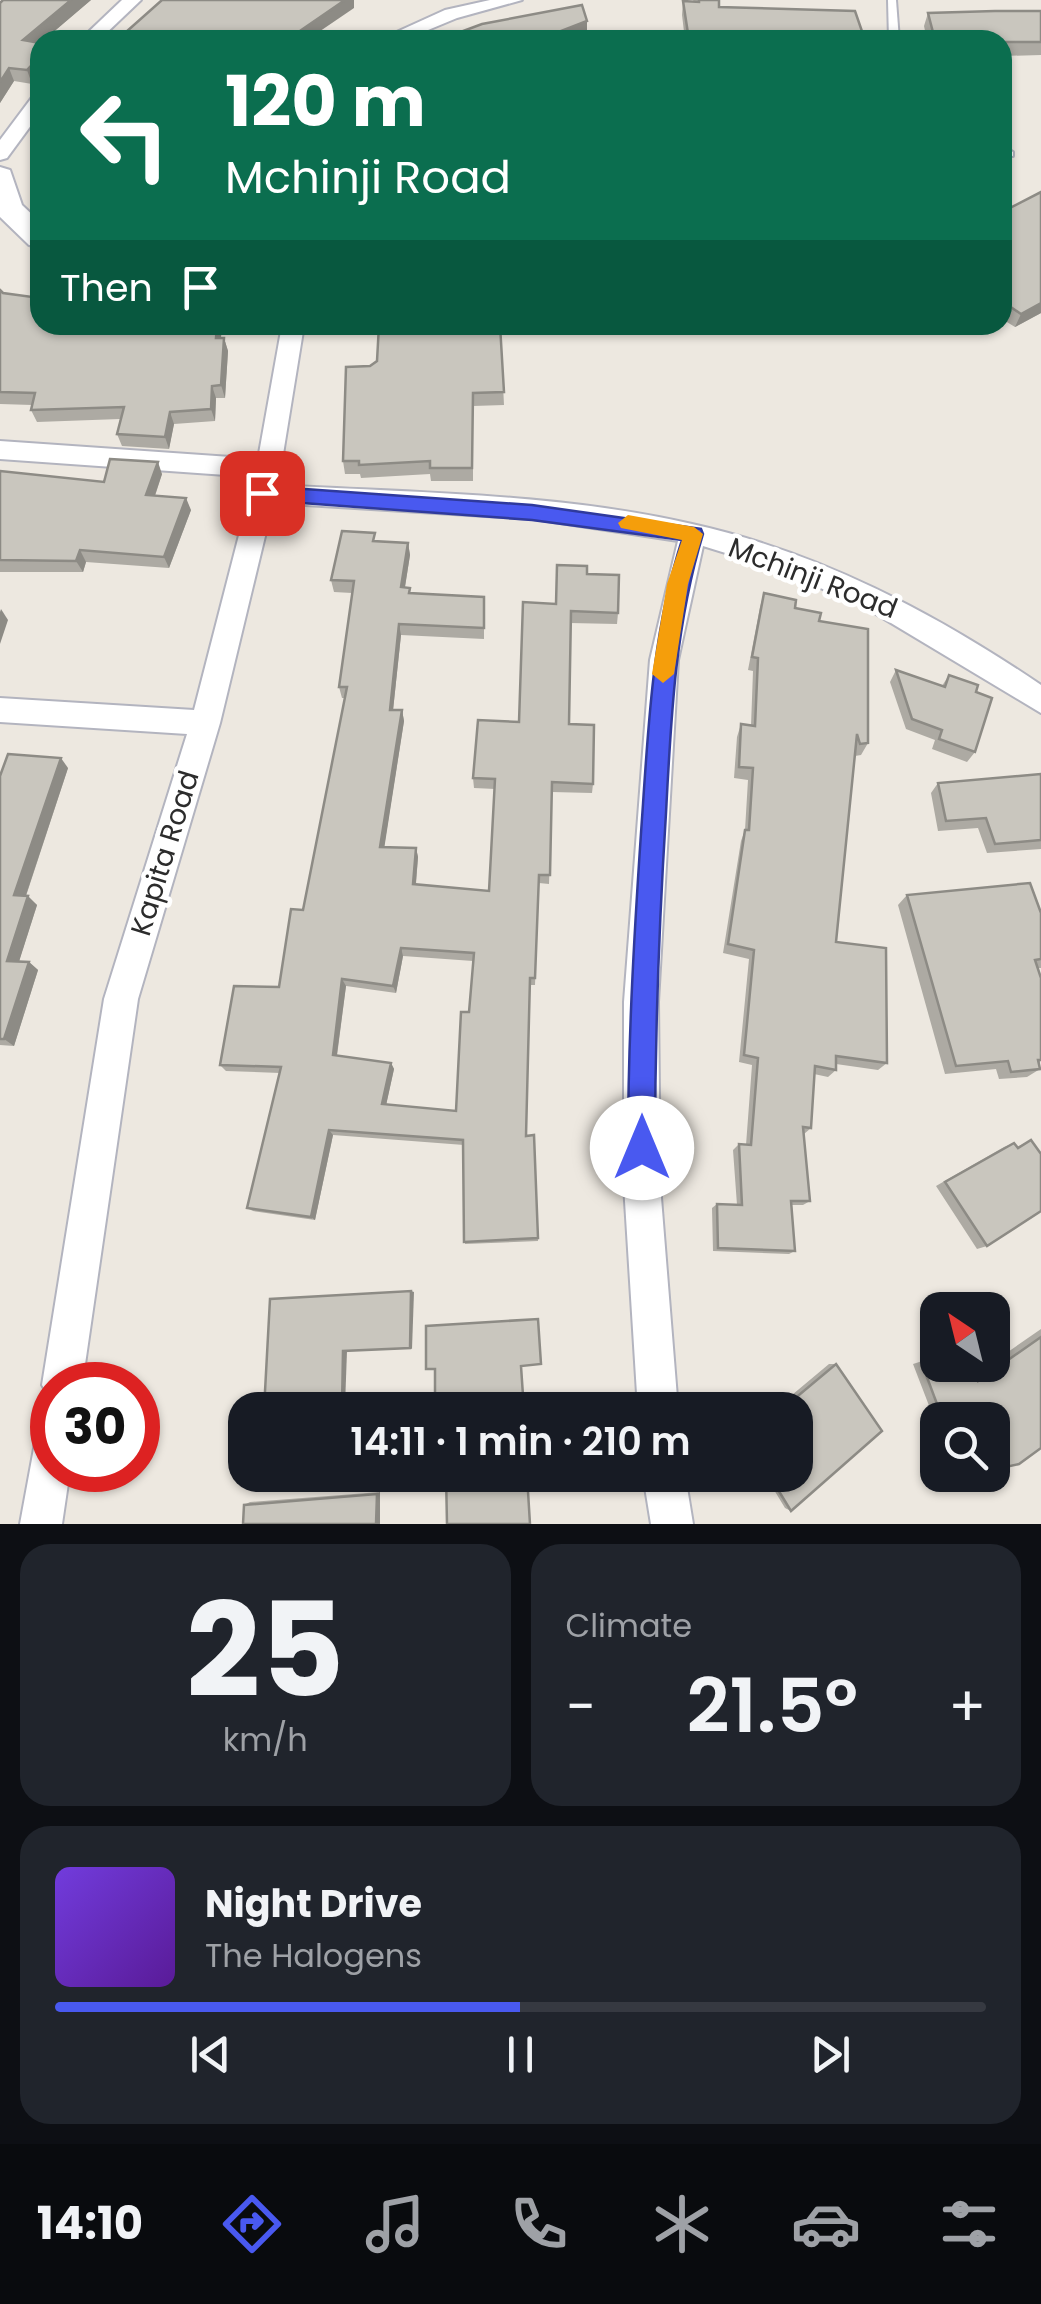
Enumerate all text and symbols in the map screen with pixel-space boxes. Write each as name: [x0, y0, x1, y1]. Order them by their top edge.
text: 120 m: [225, 52, 426, 151]
icon: left: [60, 70, 190, 200]
text: Mchinji Road: [225, 146, 511, 209]
icon: arrive: [173, 260, 228, 315]
text: Then: [60, 261, 153, 314]
pin: [220, 451, 305, 536]
icon: arrive: [235, 466, 290, 521]
street label: Mchinji Road: [723, 528, 903, 628]
street label: Kapita Road: [121, 766, 209, 940]
position arrow: [590, 1096, 694, 1200]
north arrow: [920, 1292, 1010, 1382]
map controls: [920, 1292, 1010, 1492]
speed limit sign: 30: [30, 1362, 160, 1492]
button: search: [920, 1402, 1010, 1492]
text: 14:11 · 1 min · 210 m: [350, 1415, 691, 1468]
text: 25: [186, 1559, 345, 1742]
text: Climate: [566, 1603, 692, 1648]
text: 21.5°: [686, 1653, 858, 1758]
text: −: [566, 1668, 596, 1745]
text: +: [948, 1668, 986, 1745]
text: km/h: [223, 1717, 308, 1762]
text: Night Drive: [205, 1877, 422, 1930]
text: The Halogens: [205, 1933, 422, 1978]
icon: previous: [183, 2027, 238, 2082]
icon: pause: [493, 2027, 548, 2082]
icon: next: [803, 2027, 858, 2082]
icon: directions: [217, 2189, 287, 2259]
icon: music: [360, 2189, 430, 2259]
icon: phone: [504, 2189, 574, 2259]
icon: climate: [647, 2189, 717, 2259]
icon: car: [791, 2189, 861, 2259]
icon: filters: [934, 2189, 1004, 2259]
text: 14:10: [37, 2192, 143, 2255]

